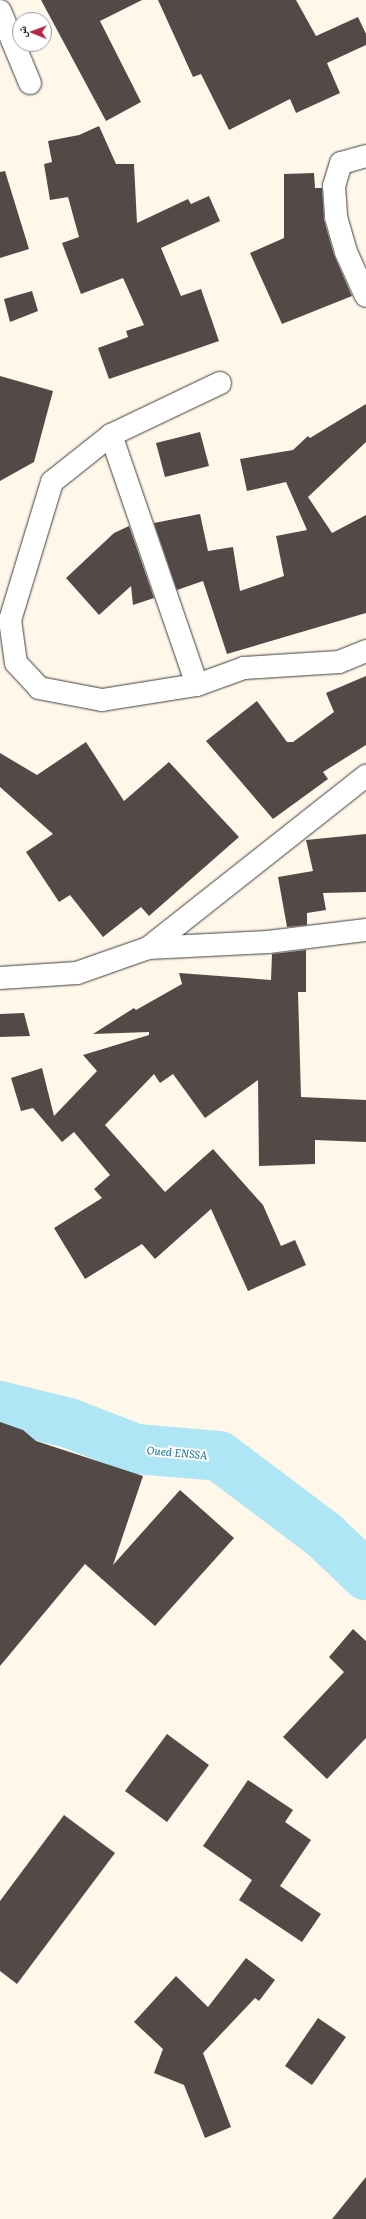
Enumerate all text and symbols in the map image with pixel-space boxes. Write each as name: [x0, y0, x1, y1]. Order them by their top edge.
north arrow: [12, 12, 52, 52]
text: ش: [13, 26, 29, 38]
water label: Oued ENSSA: [146, 1443, 208, 1461]

